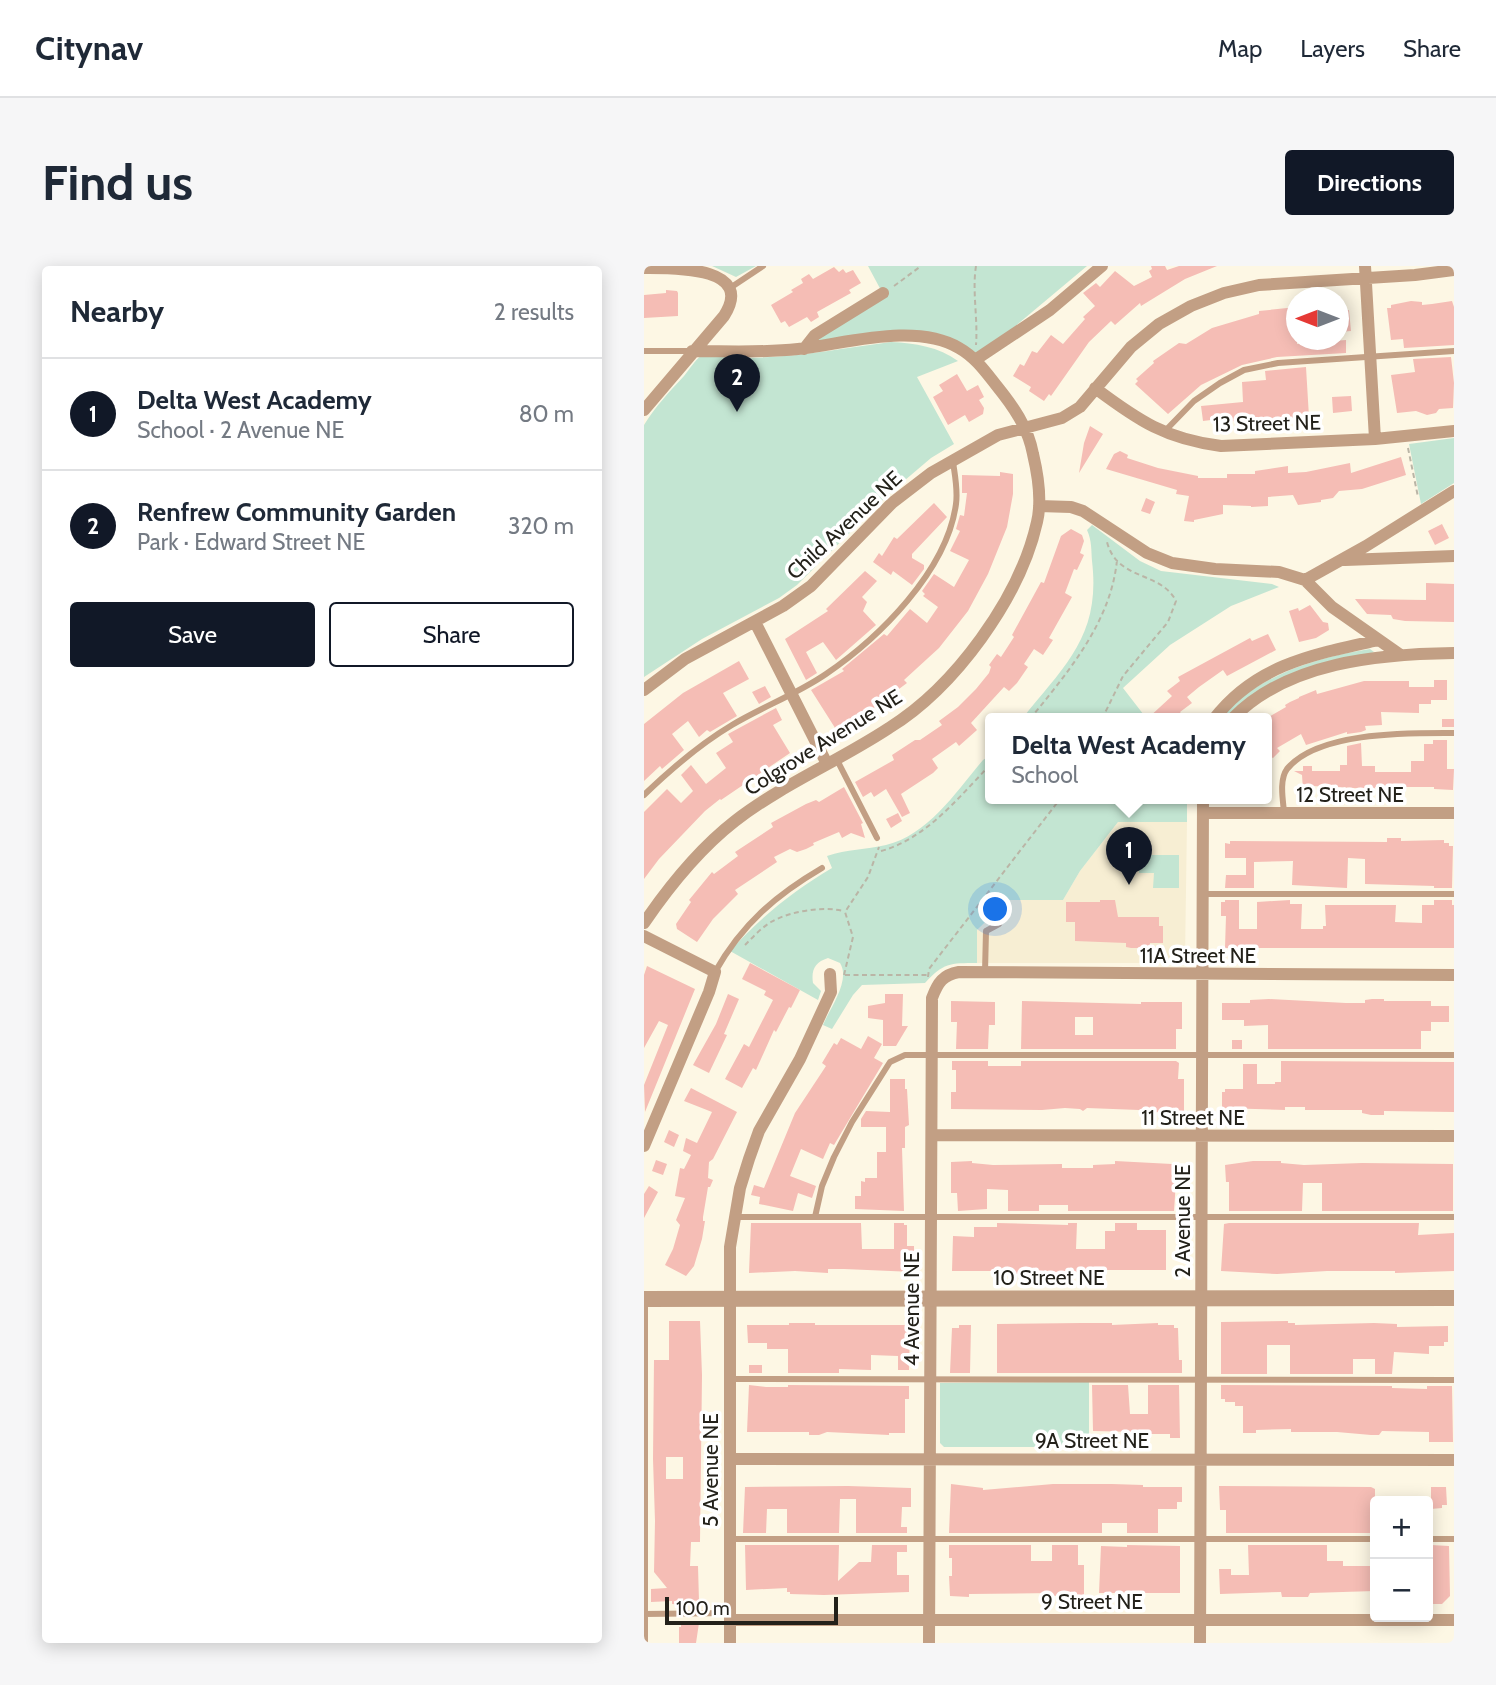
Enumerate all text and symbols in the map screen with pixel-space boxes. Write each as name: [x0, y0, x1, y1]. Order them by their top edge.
text: Citynav: [35, 28, 143, 68]
text: Map: [1218, 34, 1262, 63]
text: Layers: [1300, 34, 1365, 63]
text: Share: [1403, 34, 1461, 63]
button: Directions: [1285, 150, 1454, 215]
text: Find us: [42, 153, 193, 212]
north arrow: [1286, 287, 1349, 350]
text: Nearby: [70, 293, 164, 330]
text: 2 results: [494, 298, 574, 326]
pin: 2: [714, 354, 760, 412]
text: Delta West Academy: [137, 384, 372, 416]
text: 1: [89, 400, 97, 428]
text: 80 m: [519, 400, 574, 428]
street label: 13 Street NE: [1213, 410, 1321, 436]
text: School · 2 Avenue NE: [137, 416, 344, 444]
street label: Child Avenue NE: [781, 465, 907, 585]
text: Renfrew Community Garden: [137, 496, 456, 528]
text: 2: [87, 512, 99, 540]
text: 320 m: [508, 512, 574, 540]
text: Park · Edward Street NE: [137, 528, 365, 556]
button: Save: [70, 602, 315, 667]
button: Share: [329, 602, 574, 667]
street label: Colgrove Avenue NE: [740, 684, 906, 800]
popup: [985, 713, 1272, 804]
text: Delta West Academy: [1011, 729, 1246, 761]
text: School: [1011, 761, 1078, 789]
street label: 12 Street NE: [1296, 782, 1404, 807]
pin: 1: [1106, 827, 1152, 885]
your location: [978, 892, 1012, 926]
street label: 11A Street NE: [1140, 943, 1256, 968]
street label: 11 Street NE: [1141, 1105, 1245, 1130]
street label: 2 Avenue NE: [1170, 1164, 1195, 1278]
street label: 4 Avenue NE: [899, 1252, 924, 1366]
street label: 10 Street NE: [993, 1265, 1105, 1290]
street label: 5 Avenue NE: [698, 1413, 723, 1527]
street label: 9A Street NE: [1035, 1428, 1149, 1453]
map controls: [1370, 1496, 1433, 1622]
button: +: [1370, 1496, 1433, 1559]
button: −: [1370, 1559, 1433, 1622]
street label: 9 Street NE: [1041, 1589, 1143, 1614]
scale bar: [665, 1594, 838, 1626]
text: 100 m: [676, 1597, 730, 1620]

